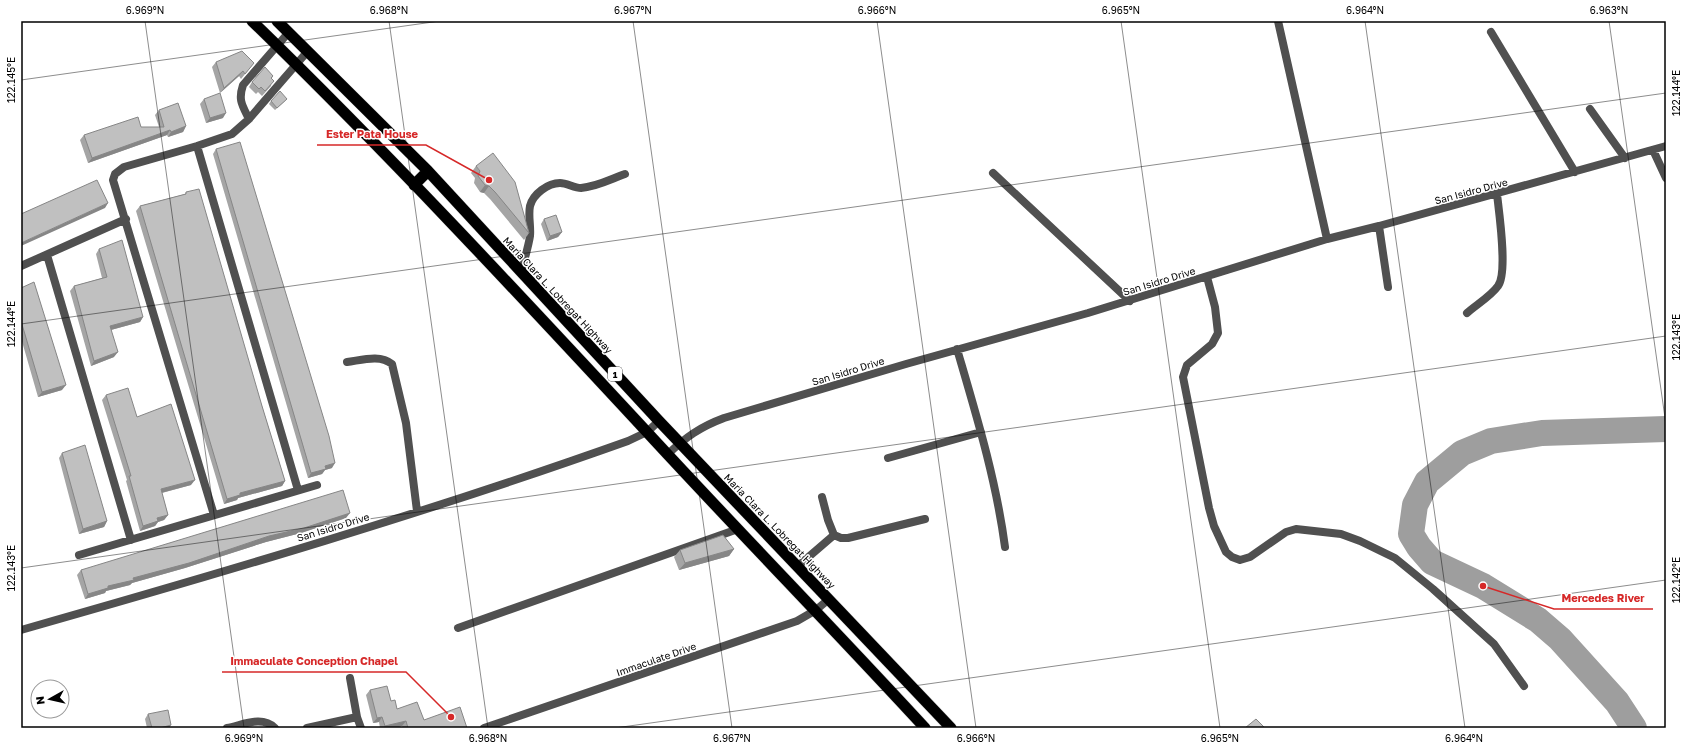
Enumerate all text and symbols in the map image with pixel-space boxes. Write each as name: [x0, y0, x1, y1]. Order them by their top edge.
text: 6.969°N: [126, 4, 164, 16]
text: 6.968°N: [370, 4, 408, 16]
text: 6.967°N: [614, 4, 652, 16]
text: 6.966°N: [858, 4, 896, 16]
text: 6.965°N: [1102, 4, 1140, 16]
text: 6.964°N: [1346, 4, 1384, 16]
text: 6.963°N: [1590, 4, 1628, 16]
text: 122.145°E: [5, 57, 17, 103]
text: 122.144°E: [1670, 70, 1682, 116]
callout: Ester Pata House: [317, 122, 426, 145]
text: Ester Pata House: [326, 127, 419, 140]
street label: San Isidro Drive: [1433, 175, 1509, 207]
street label: Maria Clara L. Lobregat Highway: [501, 234, 615, 356]
street label: San Isidro Drive: [1121, 264, 1197, 298]
text: 122.144°E: [5, 301, 17, 347]
text: 122.143°E: [1670, 314, 1682, 360]
street label: San Isidro Drive: [810, 354, 886, 388]
road number: 1: [608, 367, 622, 381]
street label: Maria Clara L. Lobregat Highway: [722, 471, 838, 591]
street label: San Isidro Drive: [295, 510, 371, 544]
text: 122.143°E: [5, 545, 17, 591]
text: 122.142°E: [1670, 557, 1682, 603]
callout: Mercedes River: [1554, 586, 1653, 609]
text: Mercedes River: [1561, 591, 1645, 604]
street label: Immaculate Drive: [614, 640, 698, 678]
callout: Immaculate Conception Chapel: [222, 649, 406, 672]
text: Immaculate Conception Chapel: [230, 654, 398, 667]
north arrow: [30, 679, 70, 719]
text: N: [33, 695, 47, 706]
text: 6.969°N: [225, 732, 263, 744]
text: 6.968°N: [469, 732, 507, 744]
text: 6.967°N: [713, 732, 751, 744]
text: 6.966°N: [957, 732, 995, 744]
text: 6.965°N: [1201, 732, 1239, 744]
text: 6.964°N: [1445, 732, 1483, 744]

